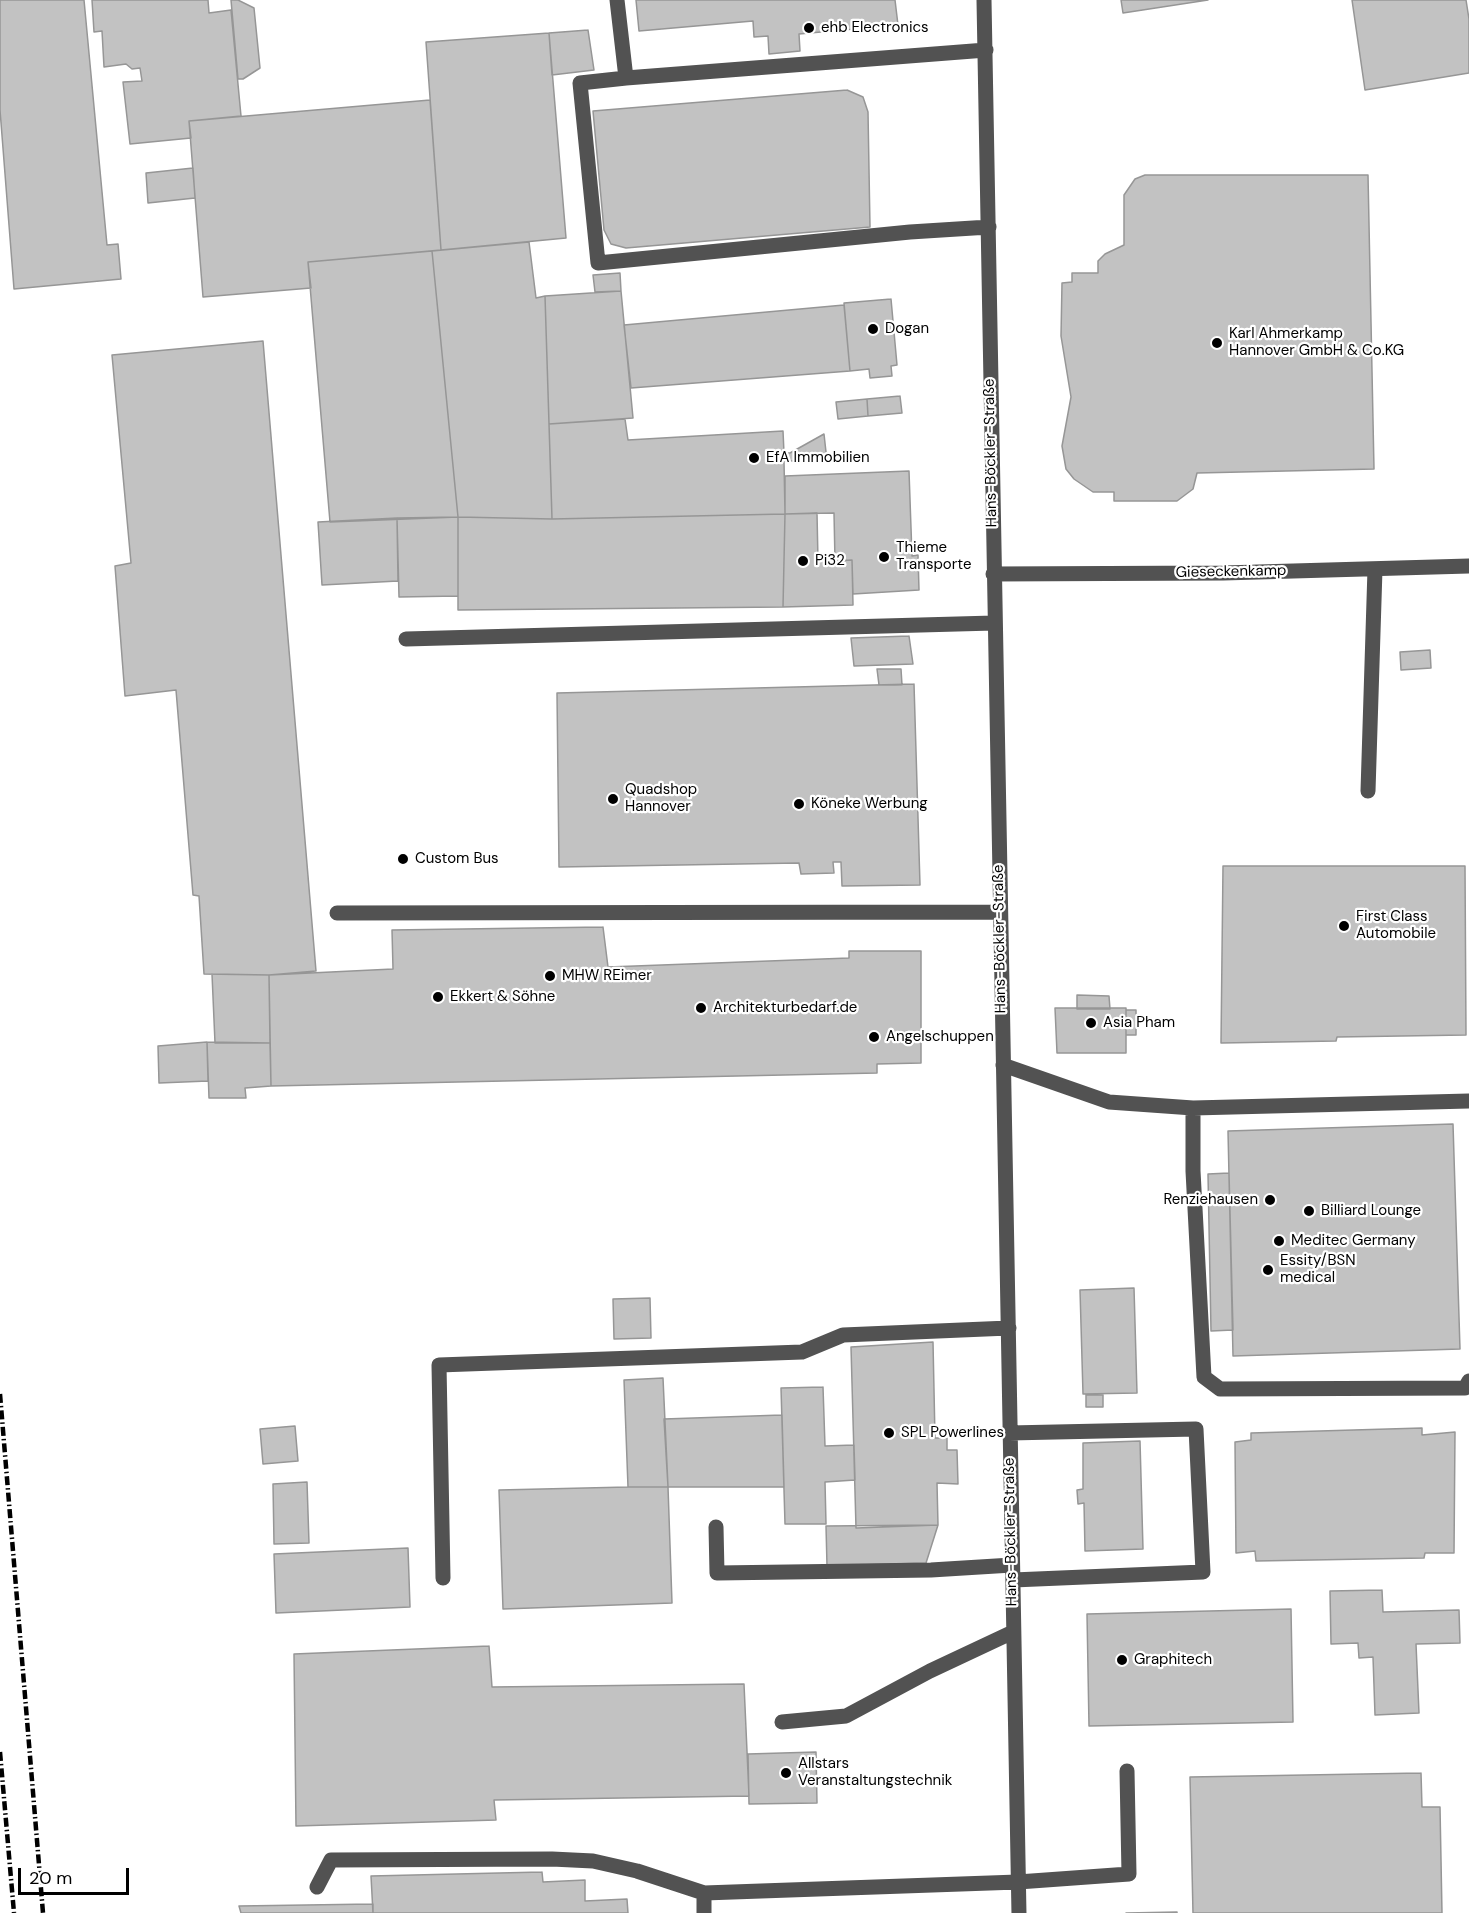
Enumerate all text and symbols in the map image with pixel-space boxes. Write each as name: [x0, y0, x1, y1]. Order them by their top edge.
place label: ehb Electronics: [821, 19, 929, 37]
marker: ehb Electronics: [802, 21, 816, 35]
place label: Dogan: [885, 320, 929, 338]
marker: Dogan: [866, 322, 880, 336]
place label: Karl Ahmerkamp Hannover GmbH & Co.KG: [1229, 325, 1404, 360]
marker: Karl Ahmerkamp Hannover GmbH & Co.KG: [1210, 336, 1224, 350]
street label: Hans-Böckler-Straße: [981, 378, 1001, 528]
place label: EfA Immobilien: [766, 449, 870, 467]
marker: EfA Immobilien: [747, 451, 761, 465]
place label: Thieme Transporte: [896, 539, 971, 574]
marker: Thieme Transporte: [877, 550, 891, 564]
place label: Pi32: [815, 552, 845, 570]
marker: Pi32: [796, 554, 810, 568]
street label: Gieseckenkamp: [1176, 562, 1286, 582]
place label: Quadshop Hannover: [625, 781, 697, 816]
marker: Quadshop Hannover: [606, 792, 620, 806]
place label: Köneke Werbung: [811, 795, 928, 813]
marker: Köneke Werbung: [792, 797, 806, 811]
place label: Custom Bus: [415, 850, 499, 868]
marker: Custom Bus: [396, 852, 410, 866]
street label: Hans-Böckler-Straße: [990, 864, 1010, 1014]
place label: First Class Automobile: [1356, 908, 1436, 943]
marker: First Class Automobile: [1337, 919, 1351, 933]
place label: MHW REimer: [562, 967, 652, 985]
marker: MHW REimer: [543, 969, 557, 983]
place label: Ekkert & Söhne: [450, 988, 555, 1006]
marker: Ekkert & Söhne: [431, 990, 445, 1004]
place label: Architekturbedarf.de: [713, 999, 857, 1017]
marker: Architekturbedarf.de: [694, 1001, 708, 1015]
place label: Asia Pham: [1103, 1014, 1175, 1032]
marker: Asia Pham: [1084, 1016, 1098, 1030]
place label: Angelschuppen: [886, 1028, 994, 1046]
marker: Angelschuppen: [867, 1030, 881, 1044]
place label: Renziehausen: [1163, 1191, 1258, 1209]
marker: Renziehausen: [1263, 1193, 1277, 1207]
place label: Billiard Lounge: [1321, 1202, 1421, 1220]
marker: Billiard Lounge: [1302, 1204, 1316, 1218]
place label: Meditec Germany: [1291, 1232, 1416, 1250]
marker: Meditec Germany: [1272, 1234, 1286, 1248]
place label: Essity/BSN medical: [1280, 1252, 1356, 1287]
marker: Essity/BSN medical: [1261, 1263, 1275, 1277]
place label: SPL Powerlines: [901, 1424, 1004, 1442]
marker: SPL Powerlines: [882, 1426, 896, 1440]
street label: Hans-Böckler-Straße: [1001, 1457, 1021, 1607]
place label: Graphitech: [1134, 1651, 1212, 1669]
marker: Graphitech: [1115, 1653, 1129, 1667]
place label: Allstars Veranstaltungstechnik: [798, 1755, 952, 1790]
marker: Allstars Veranstaltungstechnik: [779, 1766, 793, 1780]
scale bar: [21, 1856, 132, 1894]
text: 20 m: [29, 1866, 72, 1890]

